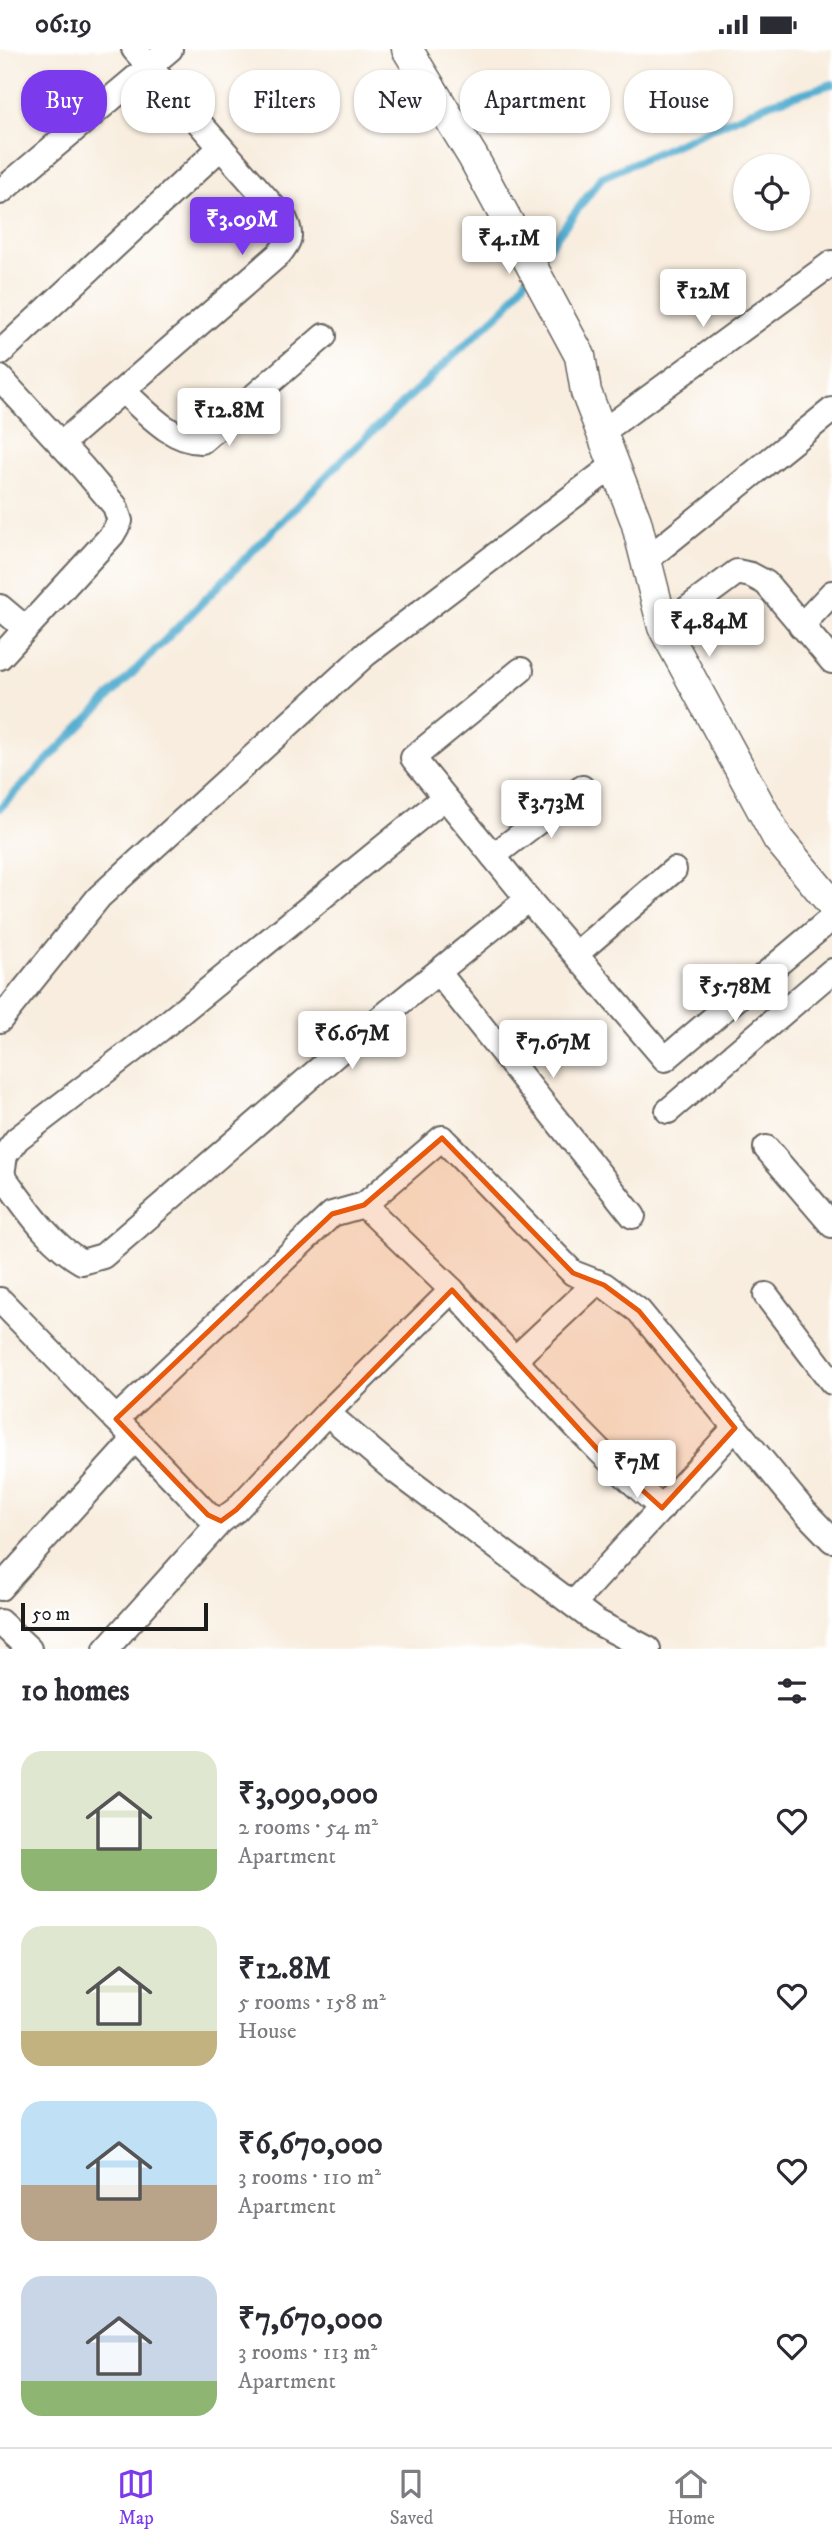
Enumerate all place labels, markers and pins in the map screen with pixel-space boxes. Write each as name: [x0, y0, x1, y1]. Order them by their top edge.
pin: ₹3.09M: [185, 197, 299, 257]
pin: ₹4.1M: [460, 217, 558, 276]
pin: ₹12M: [662, 269, 744, 329]
pin: ₹12.8M: [172, 389, 286, 448]
pin: ₹4.84M: [652, 599, 766, 659]
pin: ₹3.73M: [494, 781, 608, 840]
pin: ₹5.78M: [678, 965, 792, 1024]
pin: ₹6.67M: [295, 1011, 409, 1071]
pin: ₹7.67M: [496, 1021, 610, 1080]
pin: ₹7M: [603, 1441, 671, 1500]

